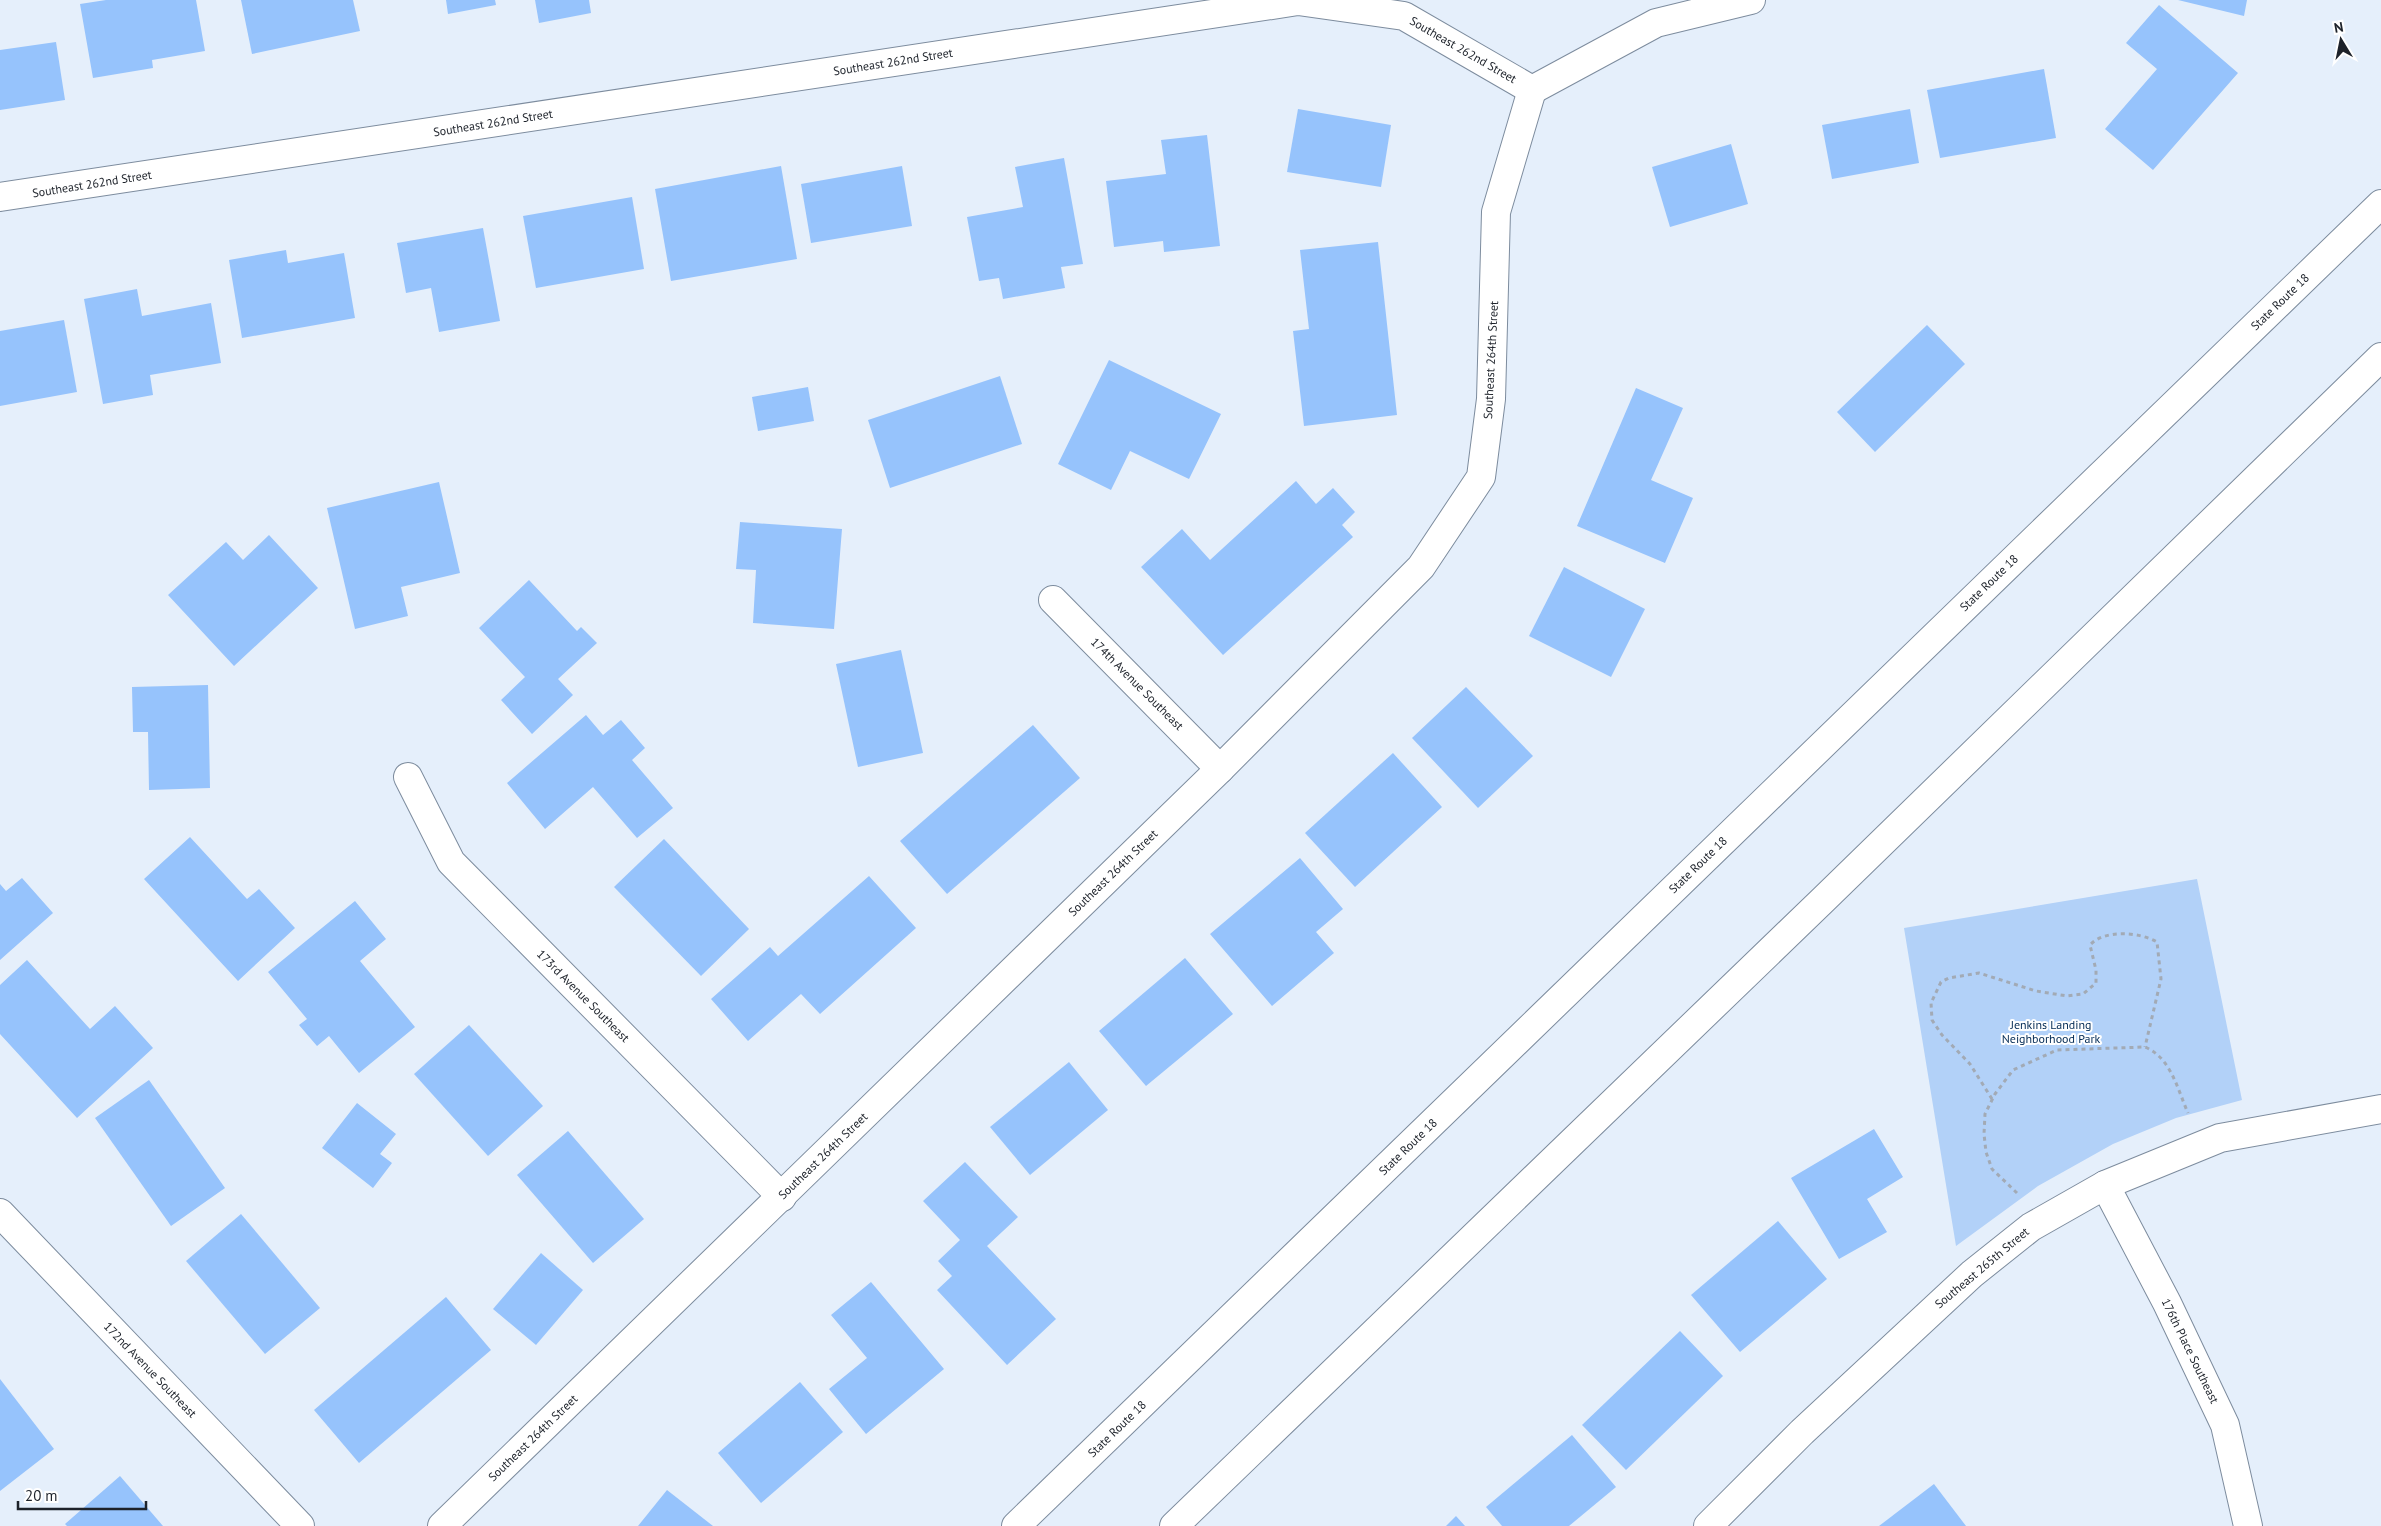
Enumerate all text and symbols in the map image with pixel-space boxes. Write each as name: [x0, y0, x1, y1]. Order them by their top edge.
street label: Southeast 262nd Street: [1407, 13, 1519, 86]
north arrow: [2316, 15, 2366, 65]
text: N: [2333, 18, 2345, 37]
street label: Southeast 262nd Street: [832, 45, 954, 78]
street label: Southeast 262nd Street: [432, 106, 554, 139]
street label: Southeast 262nd Street: [31, 167, 153, 200]
street label: State Route 18: [2247, 270, 2312, 333]
street label: Southeast 264th Street: [1480, 300, 1501, 419]
street label: State Route 18: [1956, 551, 2021, 614]
street label: 174th Avenue Southeast: [1088, 634, 1187, 733]
street label: Southeast 264th Street: [1065, 826, 1160, 919]
street label: State Route 18: [1665, 833, 1730, 896]
street label: 173rd Avenue Southeast: [534, 946, 633, 1045]
park label: Jenkins Landing Neighborhood Park: [2002, 1017, 2101, 1046]
street label: Southeast 264th Street: [775, 1109, 870, 1202]
street label: State Route 18: [1375, 1115, 1440, 1178]
street label: Southeast 265th Street: [1932, 1224, 2032, 1311]
street label: 176th Place Southeast: [2158, 1296, 2222, 1406]
street label: 172nd Avenue Southeast: [101, 1319, 200, 1421]
street label: Southeast 264th Street: [485, 1391, 580, 1484]
street label: State Route 18: [1084, 1397, 1149, 1460]
scale bar: [18, 1478, 145, 1510]
text: 20 m: [25, 1486, 58, 1505]

